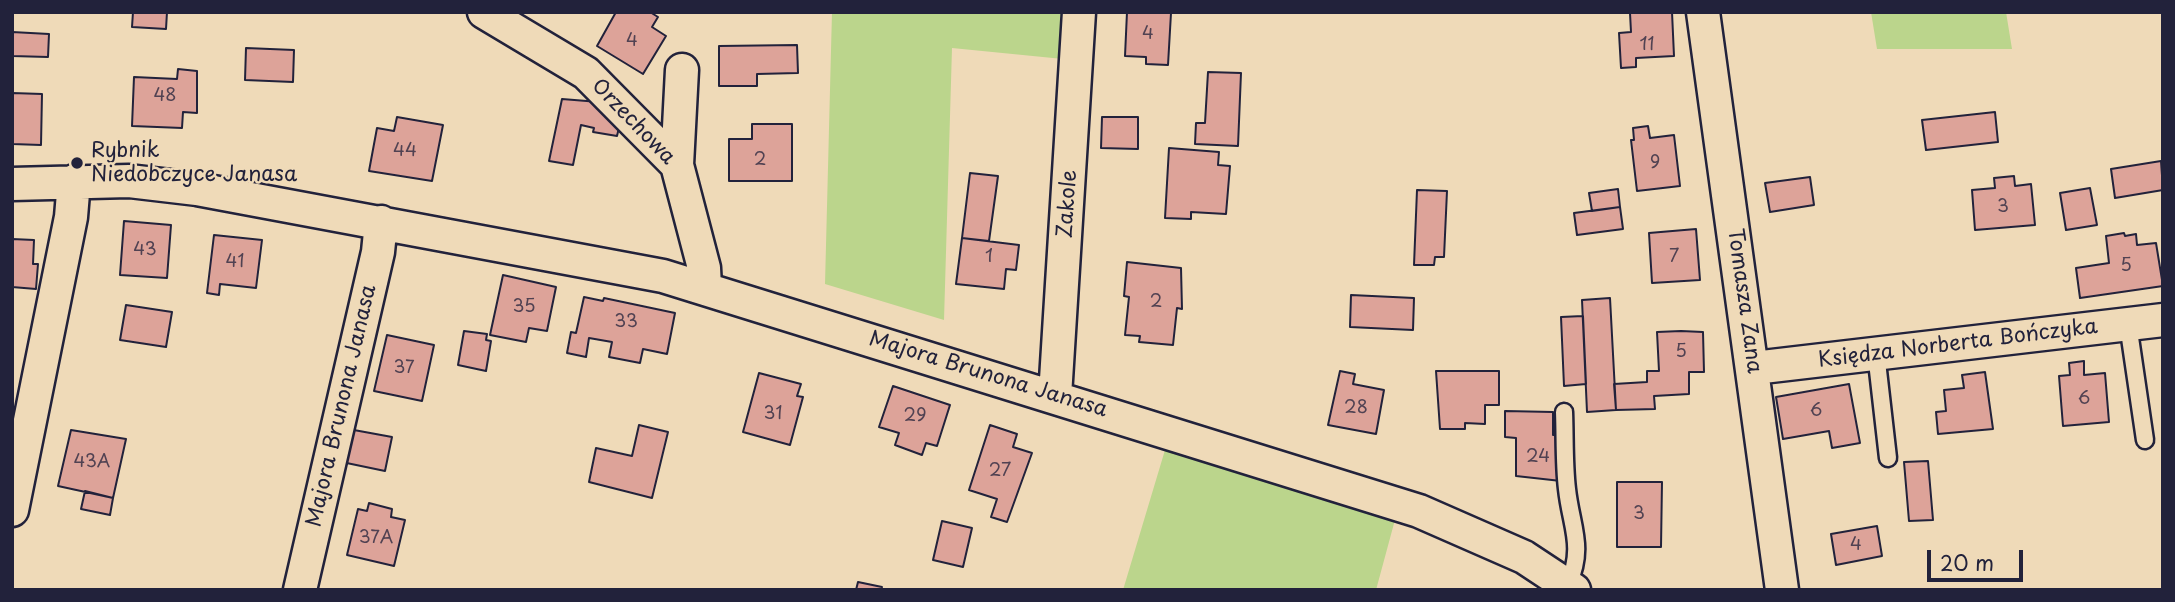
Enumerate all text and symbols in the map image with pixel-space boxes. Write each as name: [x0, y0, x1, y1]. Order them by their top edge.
house number: 4: [1142, 23, 1154, 45]
house number: 4: [626, 30, 638, 52]
house number: 11: [1639, 34, 1655, 56]
street label: Orzechowa: [586, 74, 680, 170]
house number: 48: [153, 85, 177, 107]
place label: Rybnik Niedobczyce Janasa: [91, 138, 297, 188]
house number: 44: [393, 140, 417, 162]
house number: 2: [754, 149, 766, 171]
house number: 9: [1650, 152, 1660, 174]
marker: Rybnik Niedobczyce Janasa: [69, 155, 85, 171]
street label: Zakole: [1053, 169, 1083, 239]
house number: 3: [1997, 196, 2009, 218]
street label: Tomasza Zana: [1721, 227, 1767, 375]
house number: 43: [133, 239, 157, 261]
house number: 1: [985, 246, 993, 268]
house number: 7: [1669, 246, 1679, 268]
house number: 41: [226, 251, 244, 273]
house number: 5: [2120, 255, 2132, 277]
street label: Majora Brunona Janasa: [302, 282, 382, 530]
house number: 2: [1150, 291, 1162, 313]
house number: 35: [512, 296, 536, 318]
house number: 33: [614, 311, 638, 333]
street label: Księdza Norberta Bończyka: [1817, 314, 2099, 374]
street label: Majora Brunona Janasa: [866, 327, 1110, 423]
house number: 5: [1675, 341, 1687, 363]
house number: 37: [393, 357, 415, 379]
house number: 6: [2078, 388, 2090, 410]
house number: 28: [1344, 397, 1368, 419]
house number: 6: [1810, 400, 1822, 422]
house number: 31: [764, 403, 782, 425]
house number: 29: [904, 405, 926, 427]
house number: 24: [1526, 446, 1550, 468]
house number: 43A: [74, 451, 110, 473]
house number: 27: [989, 460, 1011, 482]
house number: 3: [1633, 503, 1645, 525]
house number: 37A: [359, 527, 393, 549]
house number: 4: [1850, 534, 1862, 556]
scale bar: [1930, 536, 2026, 580]
text: 20 m: [1940, 546, 1994, 578]

